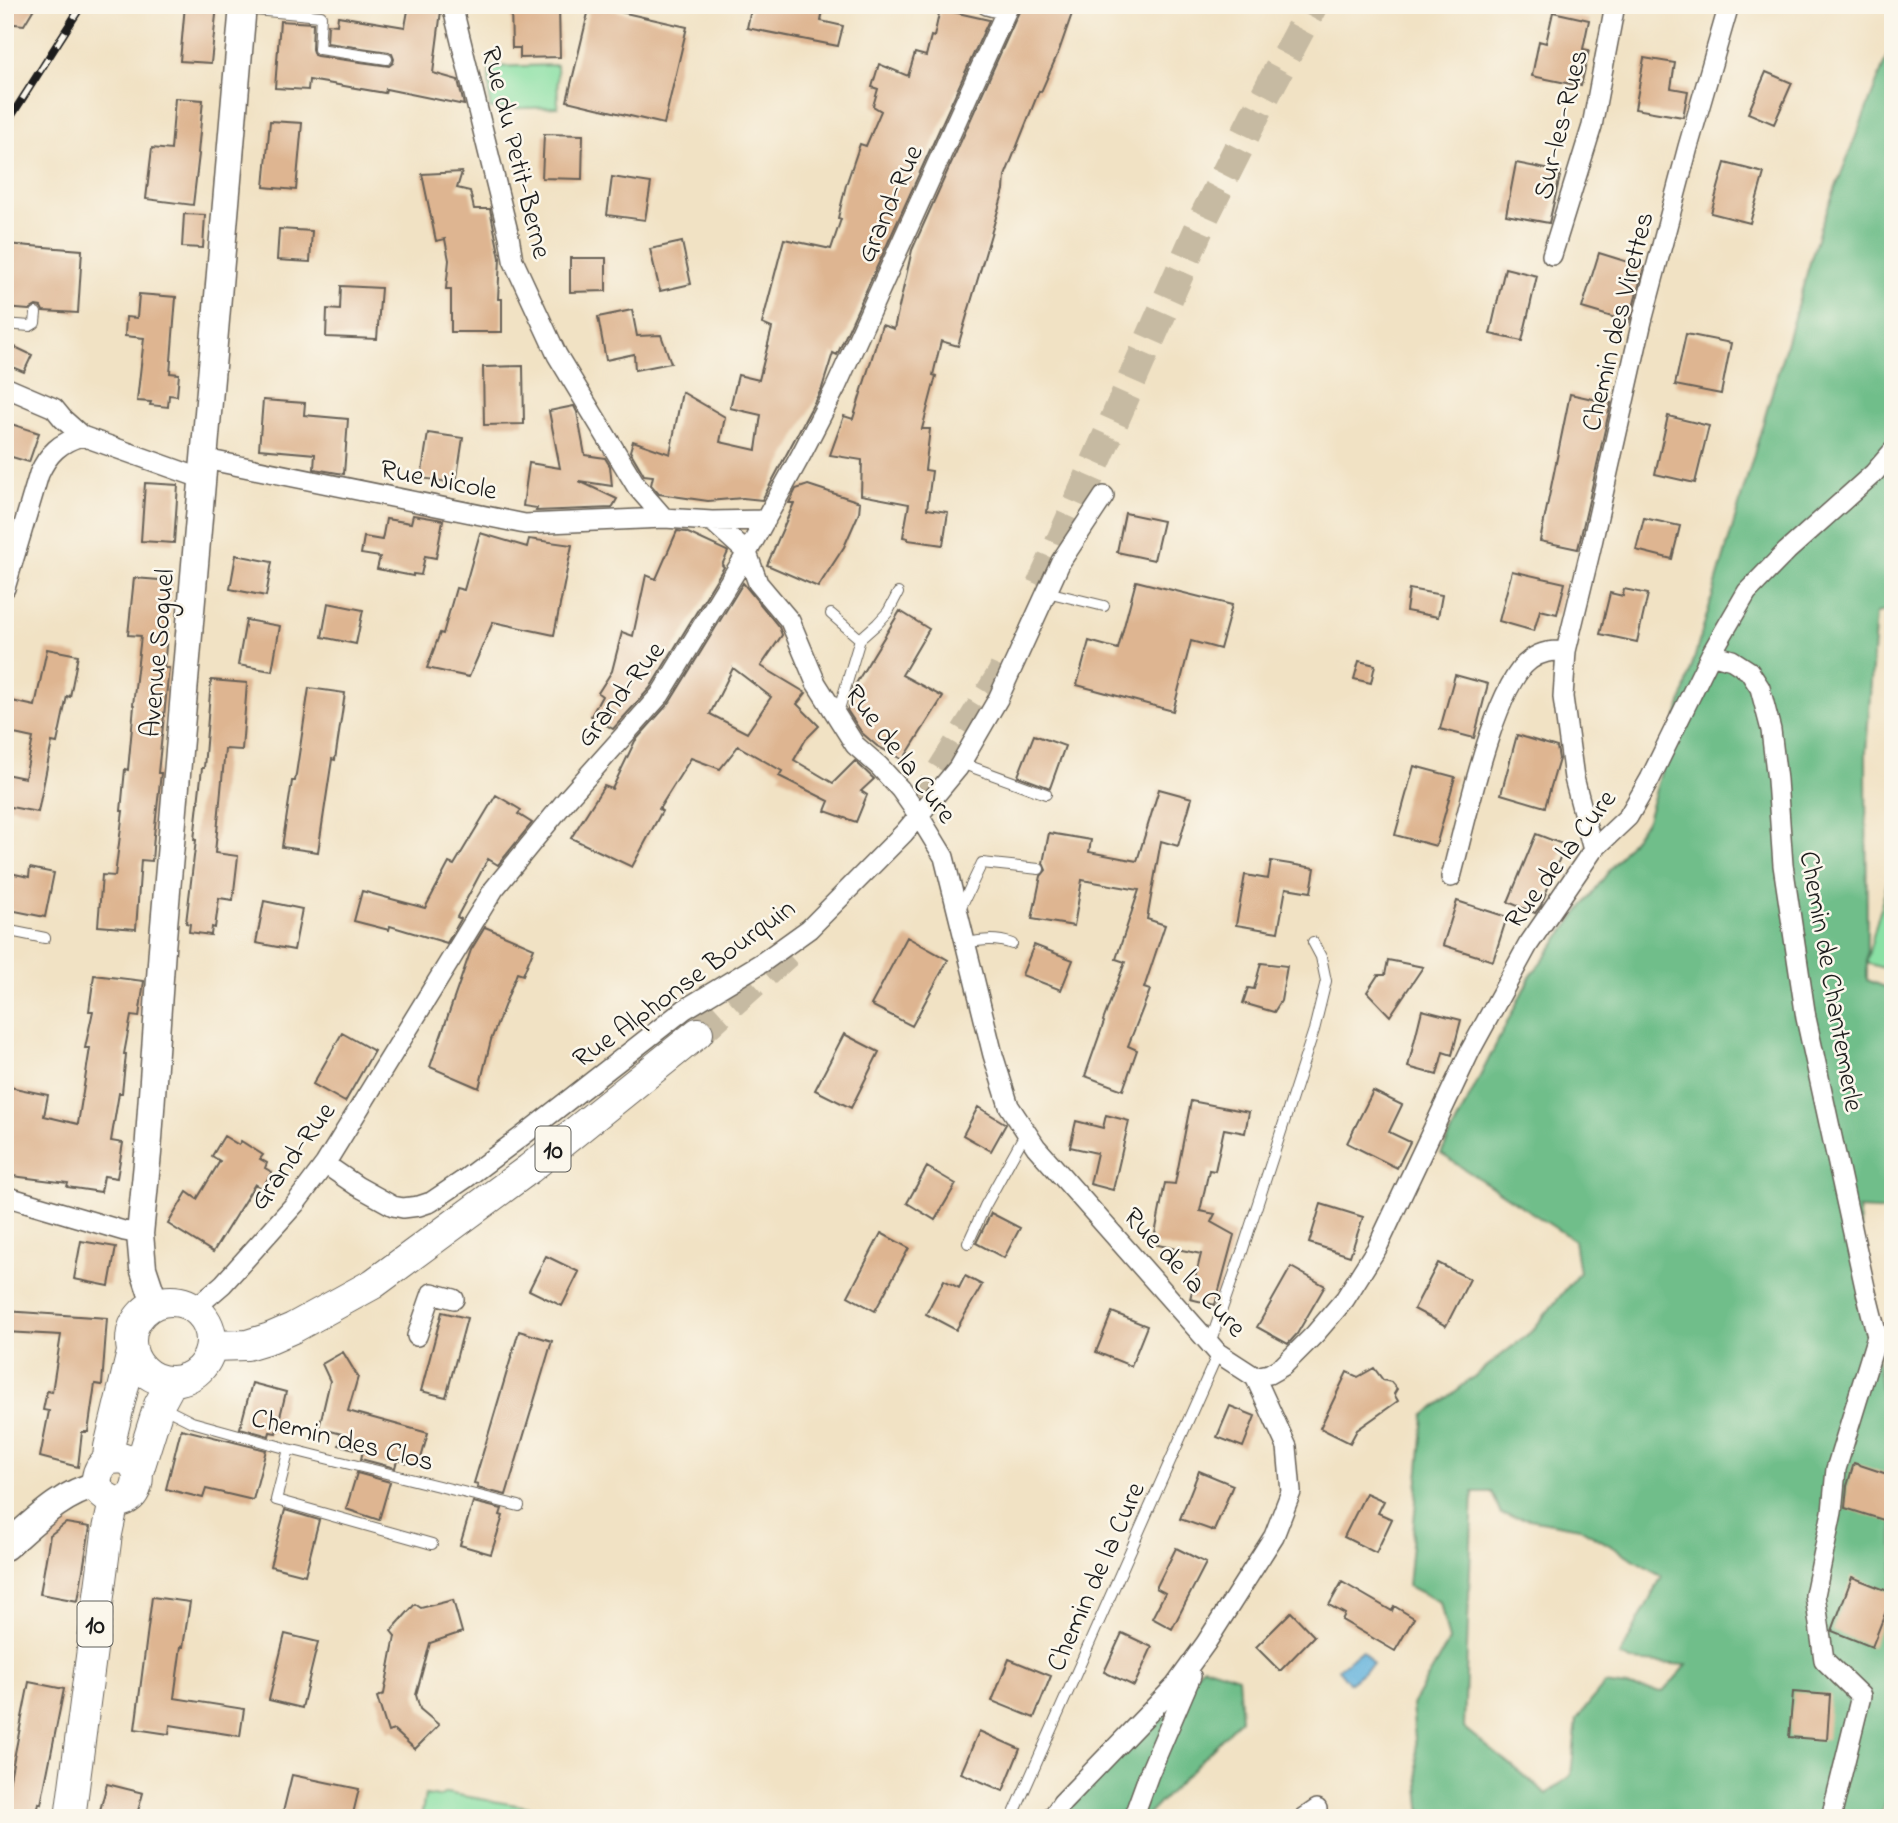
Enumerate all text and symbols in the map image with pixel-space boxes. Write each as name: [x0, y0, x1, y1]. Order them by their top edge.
street label: Rue du Petit-Berne: [468, 42, 561, 264]
street label: Sur-les-Rues: [1524, 46, 1601, 204]
street label: Grand-Rue: [847, 138, 936, 270]
street label: Chemin des Virettes: [1572, 208, 1666, 436]
street label: Rue Nicole: [376, 450, 501, 513]
street label: Avenue Soguel: [132, 567, 187, 739]
street label: Grand-Rue: [567, 633, 677, 757]
street label: Rue de la Cure: [833, 677, 966, 834]
street label: Rue de la Cure: [1496, 781, 1628, 939]
street label: Chemin de Chantemerle: [1786, 848, 1873, 1116]
street label: Rue Alphonse Bourquin: [565, 890, 805, 1080]
street label: Grand-Rue: [240, 1094, 348, 1220]
road number: 10: [536, 1126, 570, 1172]
street label: Rue de la Cure: [1112, 1199, 1255, 1348]
street label: Chemin des Clos: [246, 1399, 438, 1484]
street label: Chemin de la Cure: [1037, 1476, 1157, 1679]
road number: 10: [78, 1602, 112, 1646]

